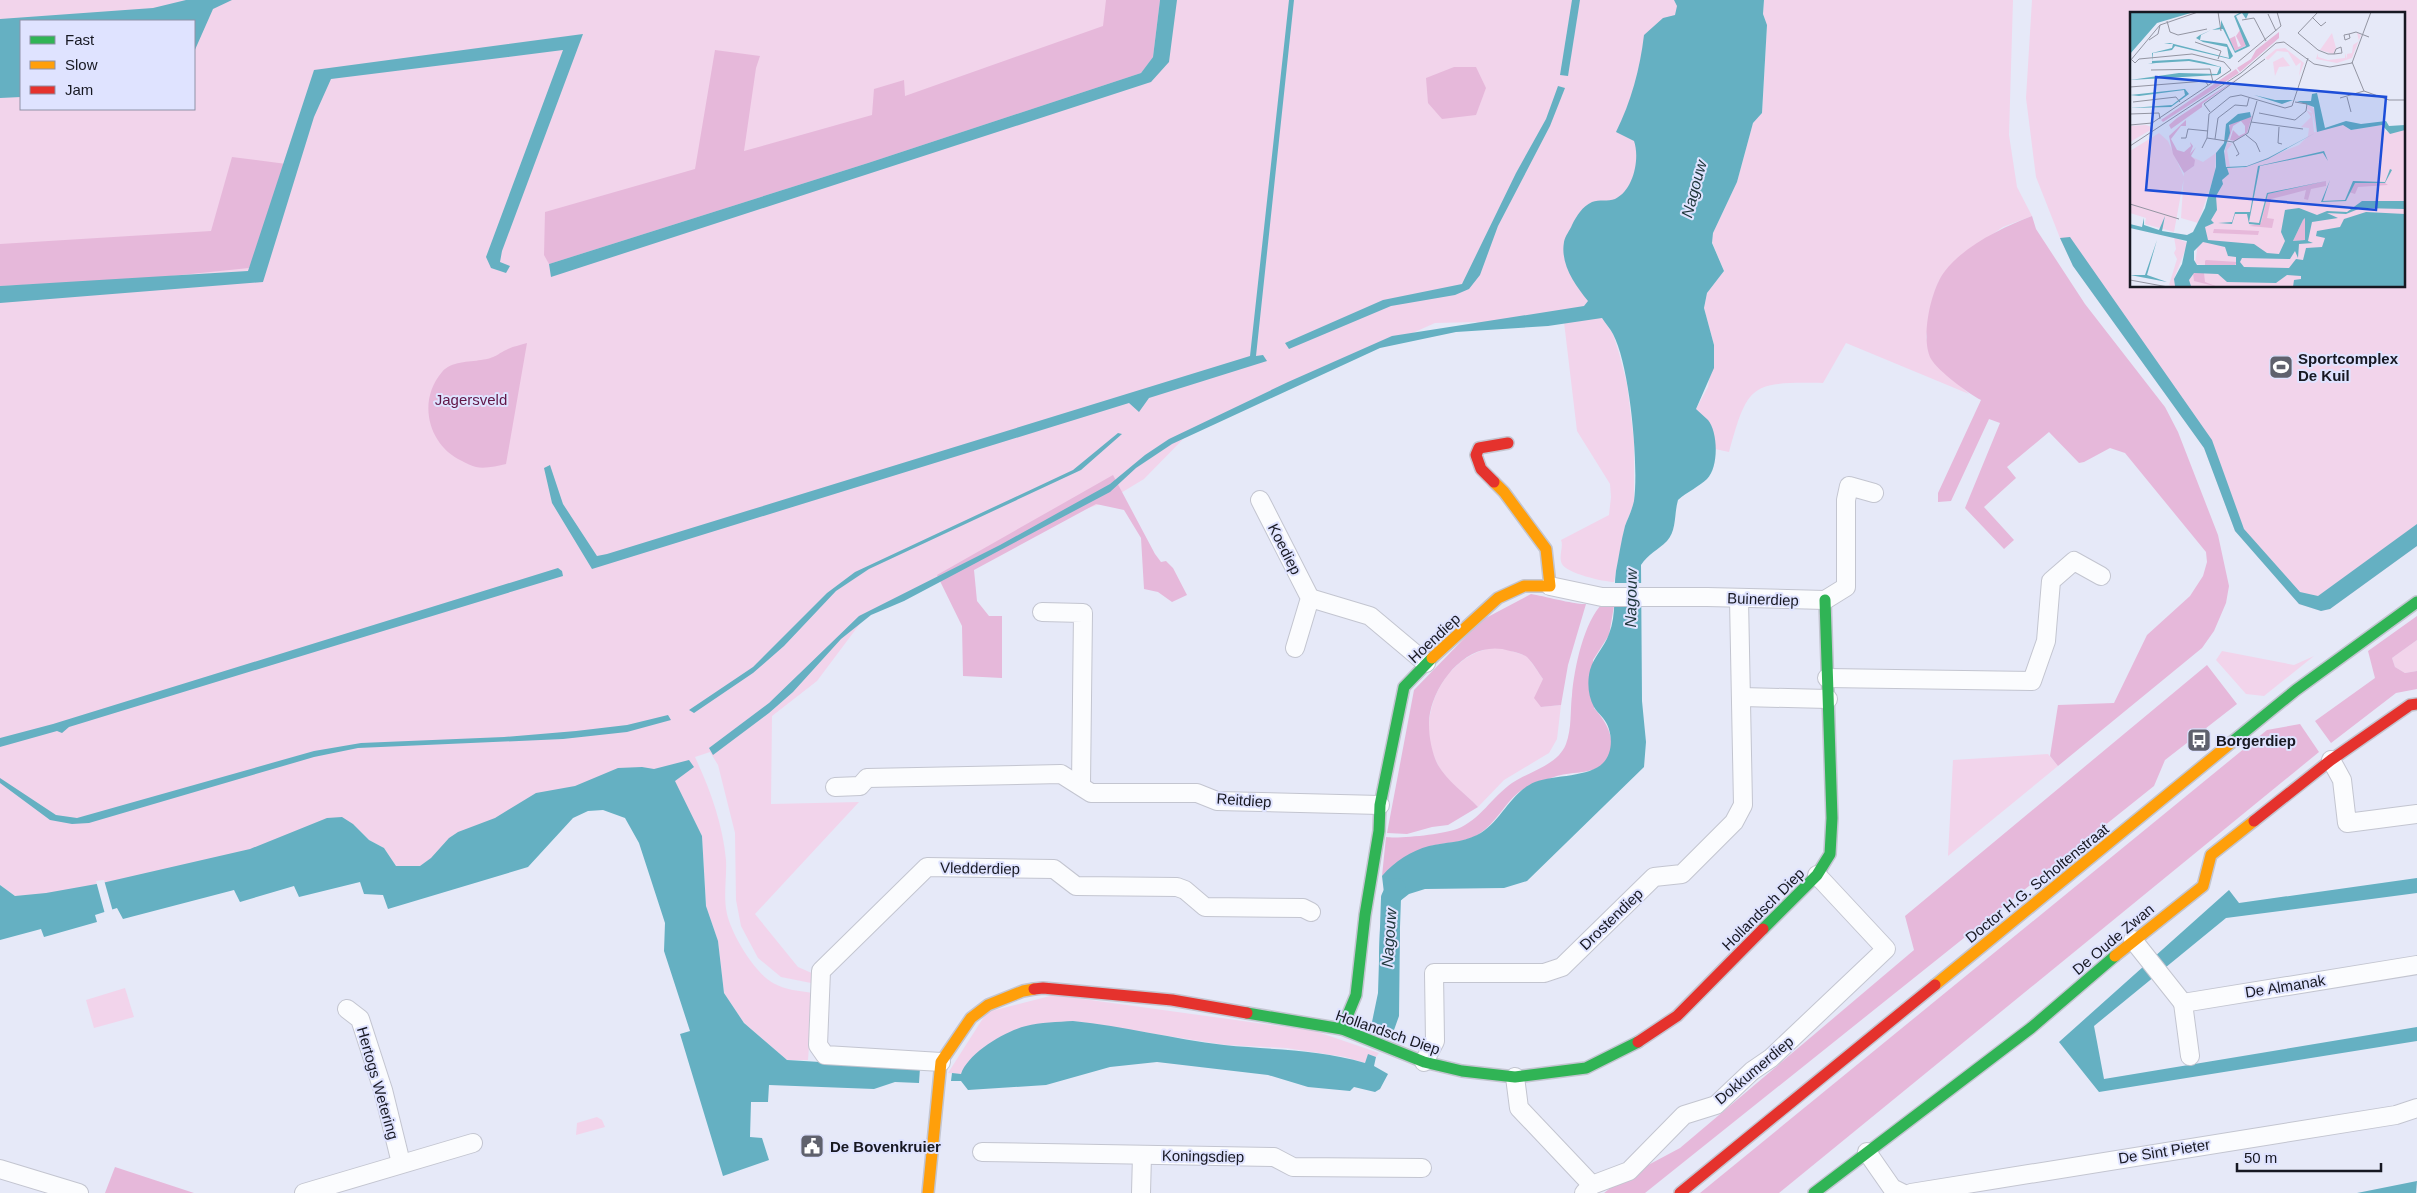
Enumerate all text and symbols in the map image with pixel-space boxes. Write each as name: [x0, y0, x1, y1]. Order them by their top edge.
inset map: [2130, 12, 2404, 288]
legend: [20, 20, 195, 110]
text: Fast: [65, 31, 95, 48]
text: Slow: [65, 56, 98, 73]
text: Jam: [65, 81, 93, 98]
water label: Nagouw: [1678, 157, 1710, 220]
place label: Sportcomplex De Kuil: [2298, 350, 2399, 384]
sports icon: Sportcomplex De Kuil: [2268, 354, 2294, 380]
park label: Jagersveld: [435, 391, 507, 408]
street label: Koediep: [1265, 521, 1305, 577]
water label: Nagouw: [1622, 567, 1640, 627]
street label: Buinerdiep: [1727, 589, 1799, 609]
street label: Hoendiep: [1405, 610, 1463, 666]
bus stop icon: Borgerdiep: [2186, 727, 2212, 753]
place label: Borgerdiep: [2216, 732, 2296, 749]
street label: Reitdiep: [1216, 790, 1272, 810]
street label: Doctor H.G. Scholtenstraat: [1962, 819, 2113, 946]
street label: Vledderdiep: [940, 859, 1020, 877]
street label: Hollandsch Diep: [1718, 864, 1808, 954]
street label: Drostendiep: [1576, 885, 1646, 953]
street label: De Oude Zwan: [2069, 900, 2157, 978]
water label: Nagouw: [1378, 907, 1400, 968]
street label: De Almanak: [2244, 971, 2327, 1001]
street label: Hollandsch Diep: [1334, 1006, 1442, 1058]
street label: Hertogs Wetering: [354, 1025, 402, 1141]
street label: Dokkumerdiep: [1711, 1032, 1797, 1108]
public building icon: De Bovenkruier: [799, 1133, 825, 1159]
street label: De Sint Pieter: [2117, 1135, 2211, 1167]
place label: De Bovenkruier: [830, 1138, 941, 1155]
scale bar: [2237, 1140, 2381, 1172]
street label: Koningsdiep: [1162, 1147, 1244, 1165]
text: 50 m: [2244, 1149, 2277, 1166]

